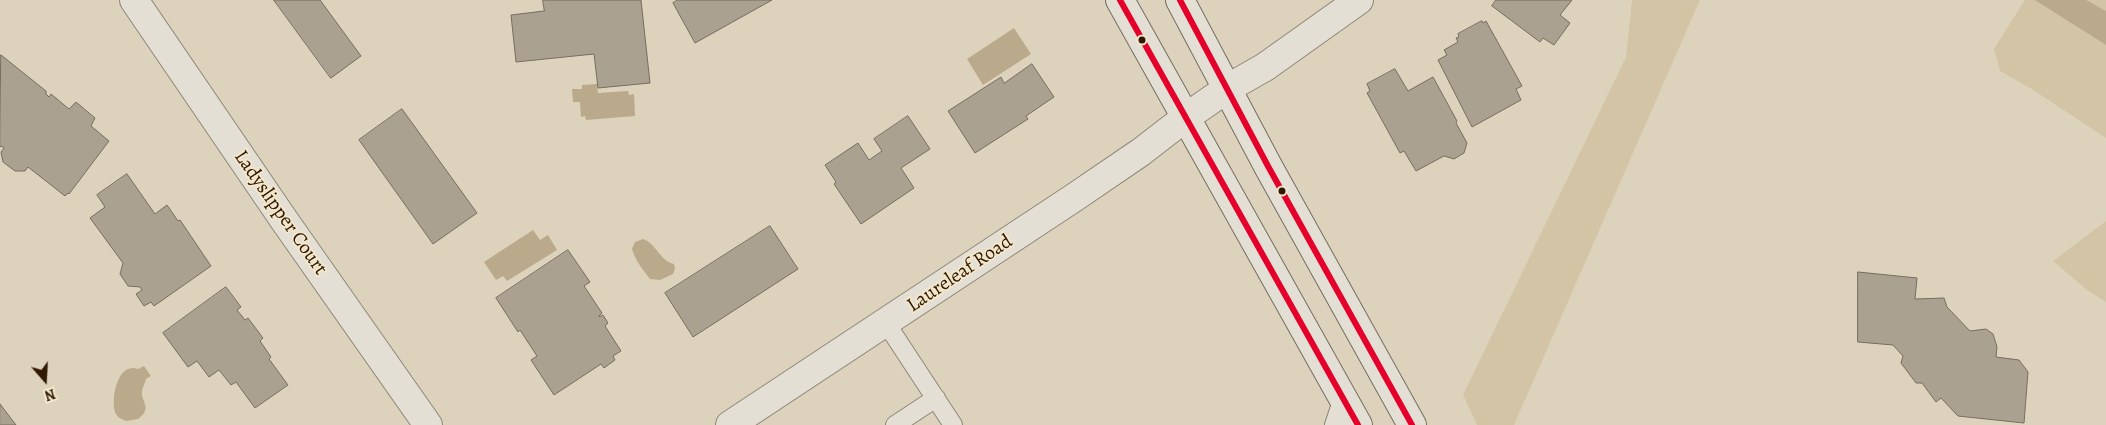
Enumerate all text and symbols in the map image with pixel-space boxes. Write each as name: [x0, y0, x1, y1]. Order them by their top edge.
unlabelled marker: [1137, 35, 1147, 45]
street label: Ladyslipper Court: [228, 146, 332, 280]
unlabelled marker: [1277, 186, 1287, 196]
street label: Laureleaf Road: [903, 230, 1017, 318]
north arrow: [20, 355, 70, 405]
text: N: [42, 384, 58, 405]

